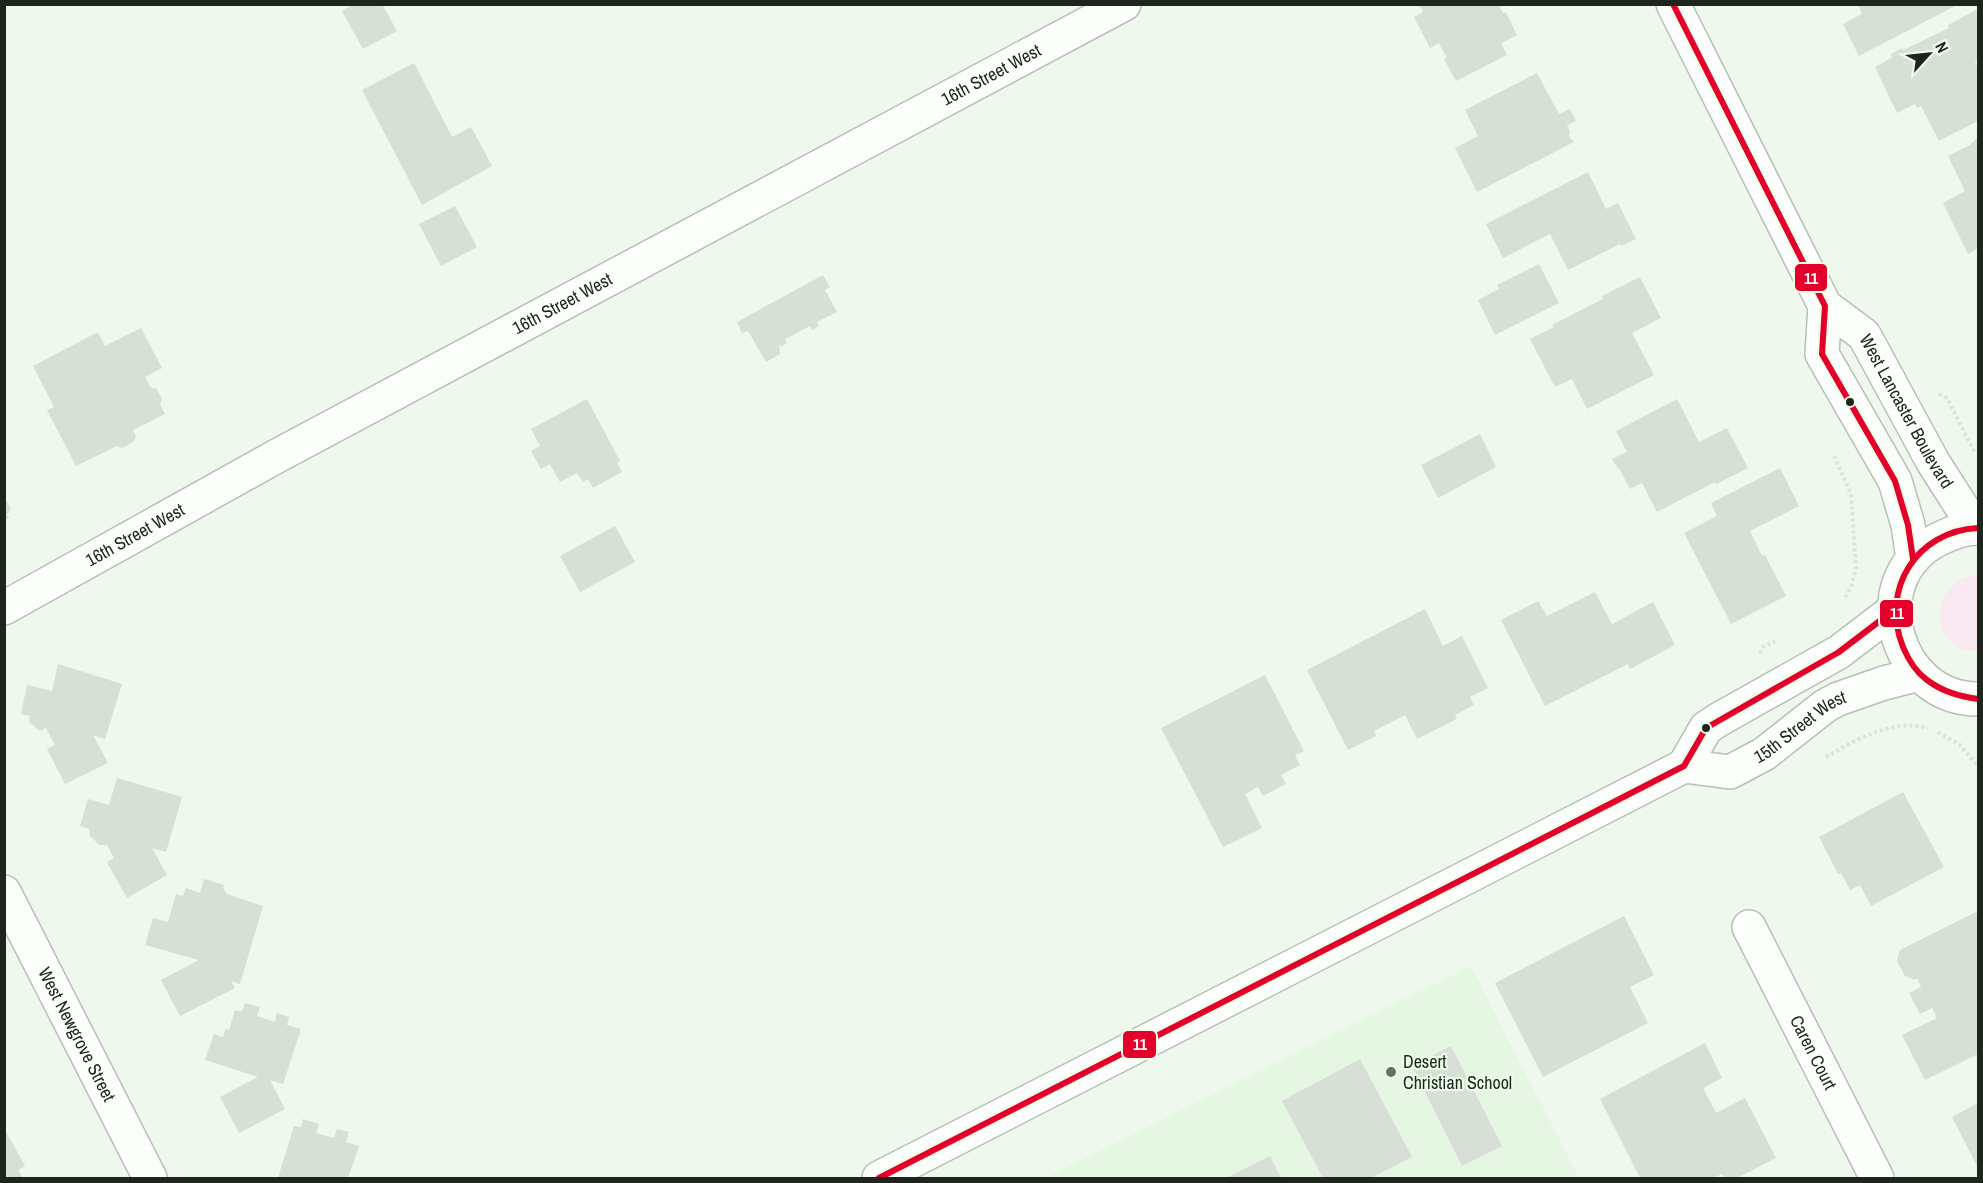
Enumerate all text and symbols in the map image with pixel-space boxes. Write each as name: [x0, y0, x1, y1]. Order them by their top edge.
north arrow: [1899, 24, 1959, 84]
street label: 16th Street West: [937, 38, 1045, 111]
text: N: [1930, 38, 1954, 56]
line badge: 11: [1794, 263, 1828, 292]
street label: 16th Street West: [508, 266, 617, 340]
text: 11: [1804, 267, 1819, 289]
street label: West Lancaster Boulevard: [1854, 329, 1960, 493]
unlabelled marker: [1844, 396, 1856, 408]
street label: 16th Street West: [81, 497, 189, 572]
line badge: 11: [1879, 599, 1914, 628]
text: 11: [1890, 602, 1905, 624]
street label: 15th Street West: [1749, 684, 1849, 769]
unlabelled marker: [1700, 722, 1712, 734]
street label: West Newgrove Street: [33, 963, 122, 1106]
street label: Caren Court: [1784, 1011, 1843, 1094]
line badge: 11: [1122, 1030, 1157, 1059]
text: 11: [1133, 1033, 1148, 1055]
place label: Desert Christian School: [1403, 1049, 1512, 1095]
marker: Desert Christian School: [1384, 1065, 1398, 1079]

